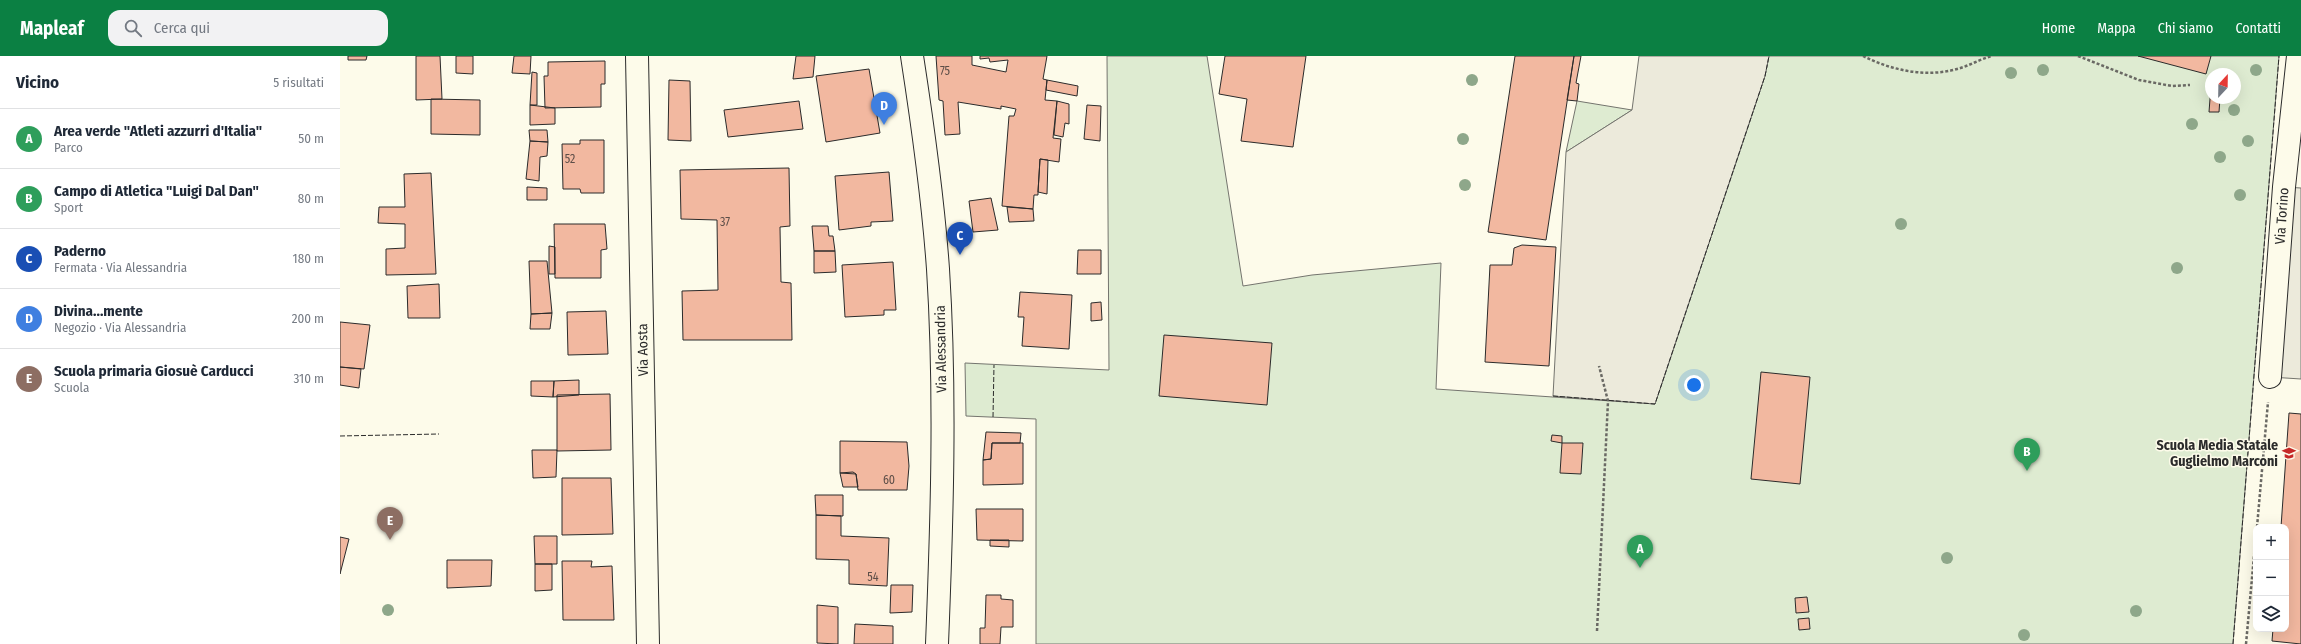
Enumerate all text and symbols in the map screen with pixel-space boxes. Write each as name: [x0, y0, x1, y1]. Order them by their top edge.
search box: [108, 10, 388, 46]
text: Mapleaf: [20, 17, 84, 40]
icon: search: [122, 17, 144, 39]
text: Cerca qui: [154, 19, 210, 37]
text: Home: [2042, 20, 2075, 37]
text: Mappa: [2097, 20, 2136, 37]
text: Chi siamo: [2158, 20, 2213, 37]
text: Contatti: [2235, 20, 2281, 37]
house number: 75: [940, 64, 951, 78]
north arrow: [2205, 68, 2241, 104]
text: Vicino: [16, 72, 59, 93]
text: 5 risultati: [273, 75, 324, 90]
pin: D: [871, 92, 897, 125]
text: Area verde "Atleti azzurri d'Italia": [54, 122, 262, 140]
text: A: [25, 131, 33, 146]
text: 50 m: [298, 131, 324, 146]
text: Parco: [54, 140, 83, 155]
house number: 52: [565, 152, 575, 166]
text: Campo di Atletica "Luigi Dal Dan": [54, 182, 259, 200]
street label: Via Torino: [2272, 187, 2292, 245]
text: B: [25, 191, 33, 206]
text: 80 m: [298, 191, 324, 206]
text: Sport: [54, 200, 83, 215]
house number: 37: [720, 215, 730, 229]
pin: C: [947, 222, 973, 255]
text: Paderno: [54, 242, 106, 260]
text: C: [26, 251, 32, 266]
text: 180 m: [293, 251, 324, 266]
text: Fermata · Via Alessandria: [54, 260, 187, 275]
text: Divina...mente: [54, 302, 143, 320]
street label: Via Alessandria: [932, 305, 950, 393]
text: D: [25, 311, 33, 326]
text: 200 m: [292, 311, 324, 326]
text: Negozio · Via Alessandria: [54, 320, 186, 335]
street label: Via Aosta: [634, 323, 652, 377]
text: Scuola primaria Giosuè Carducci: [54, 362, 254, 380]
text: E: [26, 371, 32, 386]
text: 310 m: [294, 371, 324, 386]
your location: [1684, 375, 1704, 395]
text: Scuola: [54, 380, 89, 395]
place label: Scuola Media Statale Guglielmo Marconi: [2157, 437, 2278, 470]
pin: B: [2014, 438, 2040, 471]
school or university icon: Scuola Media Statale Guglielmo Marconi: [2281, 445, 2297, 461]
house number: 60: [883, 473, 895, 487]
pin: E: [377, 507, 403, 540]
map controls: [2253, 524, 2289, 632]
button: +: [2253, 524, 2289, 560]
pin: A: [1627, 535, 1653, 568]
button: −: [2253, 560, 2289, 596]
house number: 54: [867, 570, 879, 584]
button: layers: [2253, 596, 2289, 632]

